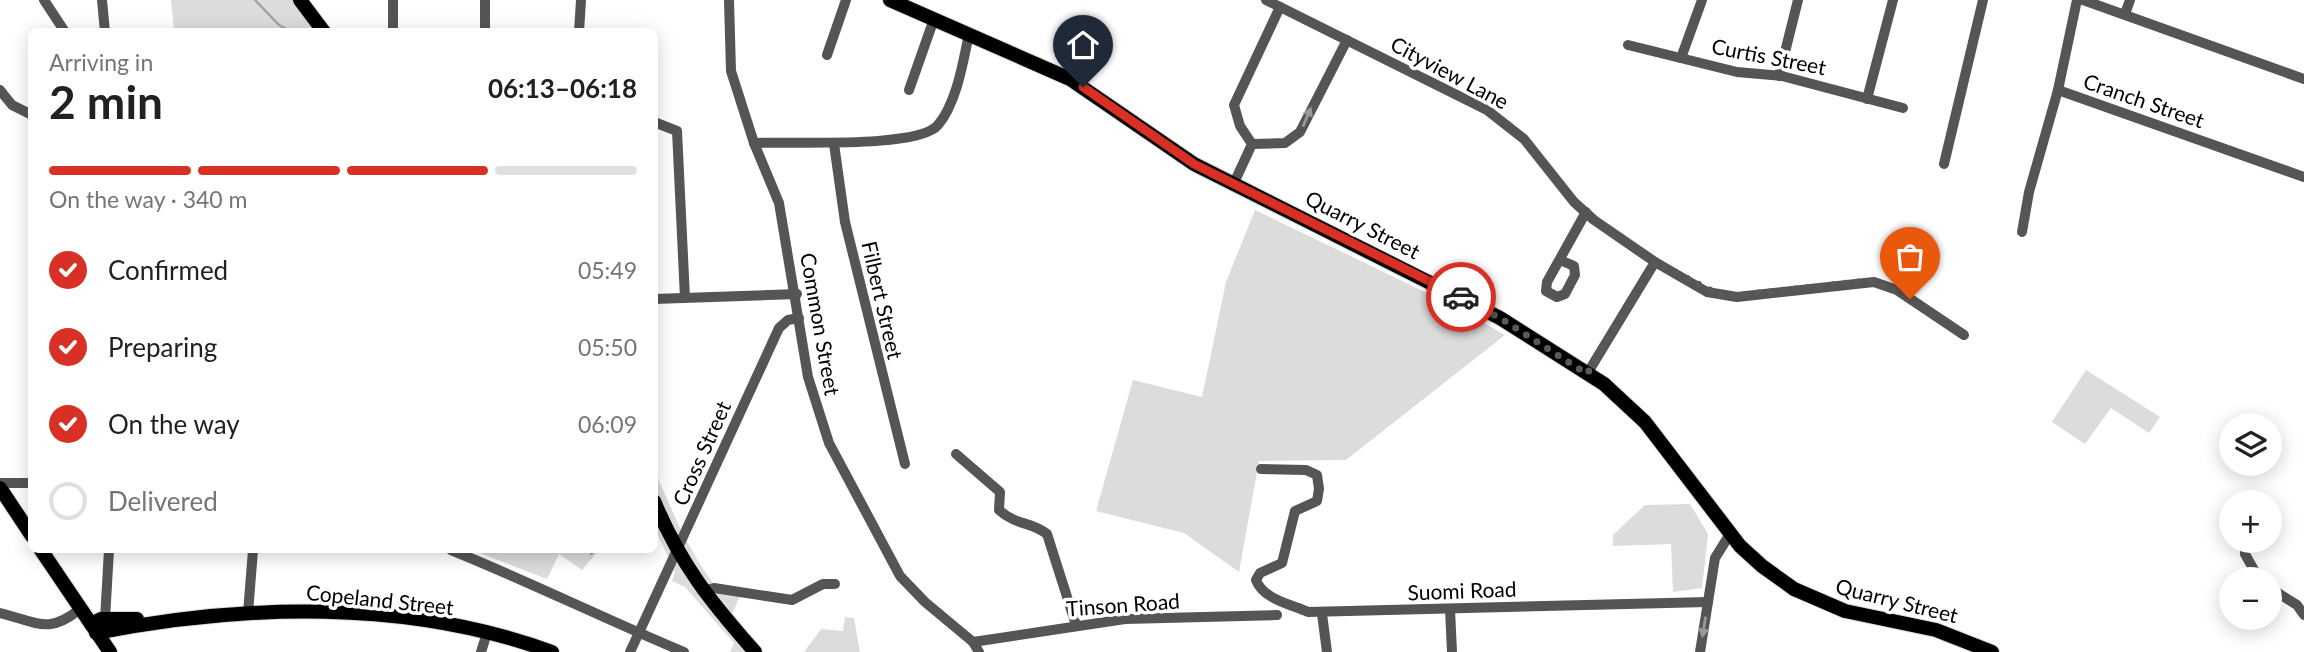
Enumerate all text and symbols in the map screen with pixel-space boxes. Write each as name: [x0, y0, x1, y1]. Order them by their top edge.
pin: [1053, 15, 1113, 87]
icon: home: [1064, 26, 1102, 64]
street label: Cityview Lane: [1387, 31, 1513, 113]
street label: Curtis Street: [1710, 33, 1829, 79]
text: Arriving in: [49, 48, 153, 76]
street label: Cranch Street: [2080, 68, 2208, 132]
text: 06:13–06:18: [488, 72, 637, 104]
text: 2 min: [49, 74, 163, 129]
one-way arrow: [1302, 107, 1313, 128]
street label: Quarry Street: [1302, 184, 1425, 264]
text: On the way · 340 m: [49, 185, 248, 213]
pin: [1880, 227, 1940, 299]
street label: Filbert Street: [857, 238, 909, 362]
icon: bag: [1891, 238, 1929, 276]
icon: check: [49, 251, 87, 289]
street label: Common Street: [796, 251, 846, 398]
text: Confirmed: [108, 254, 228, 286]
text: 05:49: [578, 256, 637, 284]
courier: [1426, 262, 1496, 332]
icon: car: [1442, 278, 1480, 316]
icon: check: [49, 328, 87, 366]
text: Preparing: [108, 331, 217, 363]
text: 05:50: [578, 333, 637, 361]
street label: Cross Street: [667, 396, 735, 509]
icon: check: [49, 405, 87, 443]
text: On the way: [108, 408, 240, 440]
text: 06:09: [578, 410, 637, 438]
map controls: [2219, 413, 2282, 630]
button: layers: [2219, 413, 2282, 476]
text: Delivered: [108, 485, 218, 517]
button: +: [2219, 490, 2282, 553]
button: −: [2219, 567, 2282, 630]
street label: Quarry Street: [1833, 573, 1961, 627]
street label: Suomi Road: [1407, 576, 1517, 604]
street label: Copeland Street: [305, 579, 455, 619]
street label: Tinson Road: [1065, 588, 1181, 620]
one-way arrow: [1698, 616, 1709, 638]

